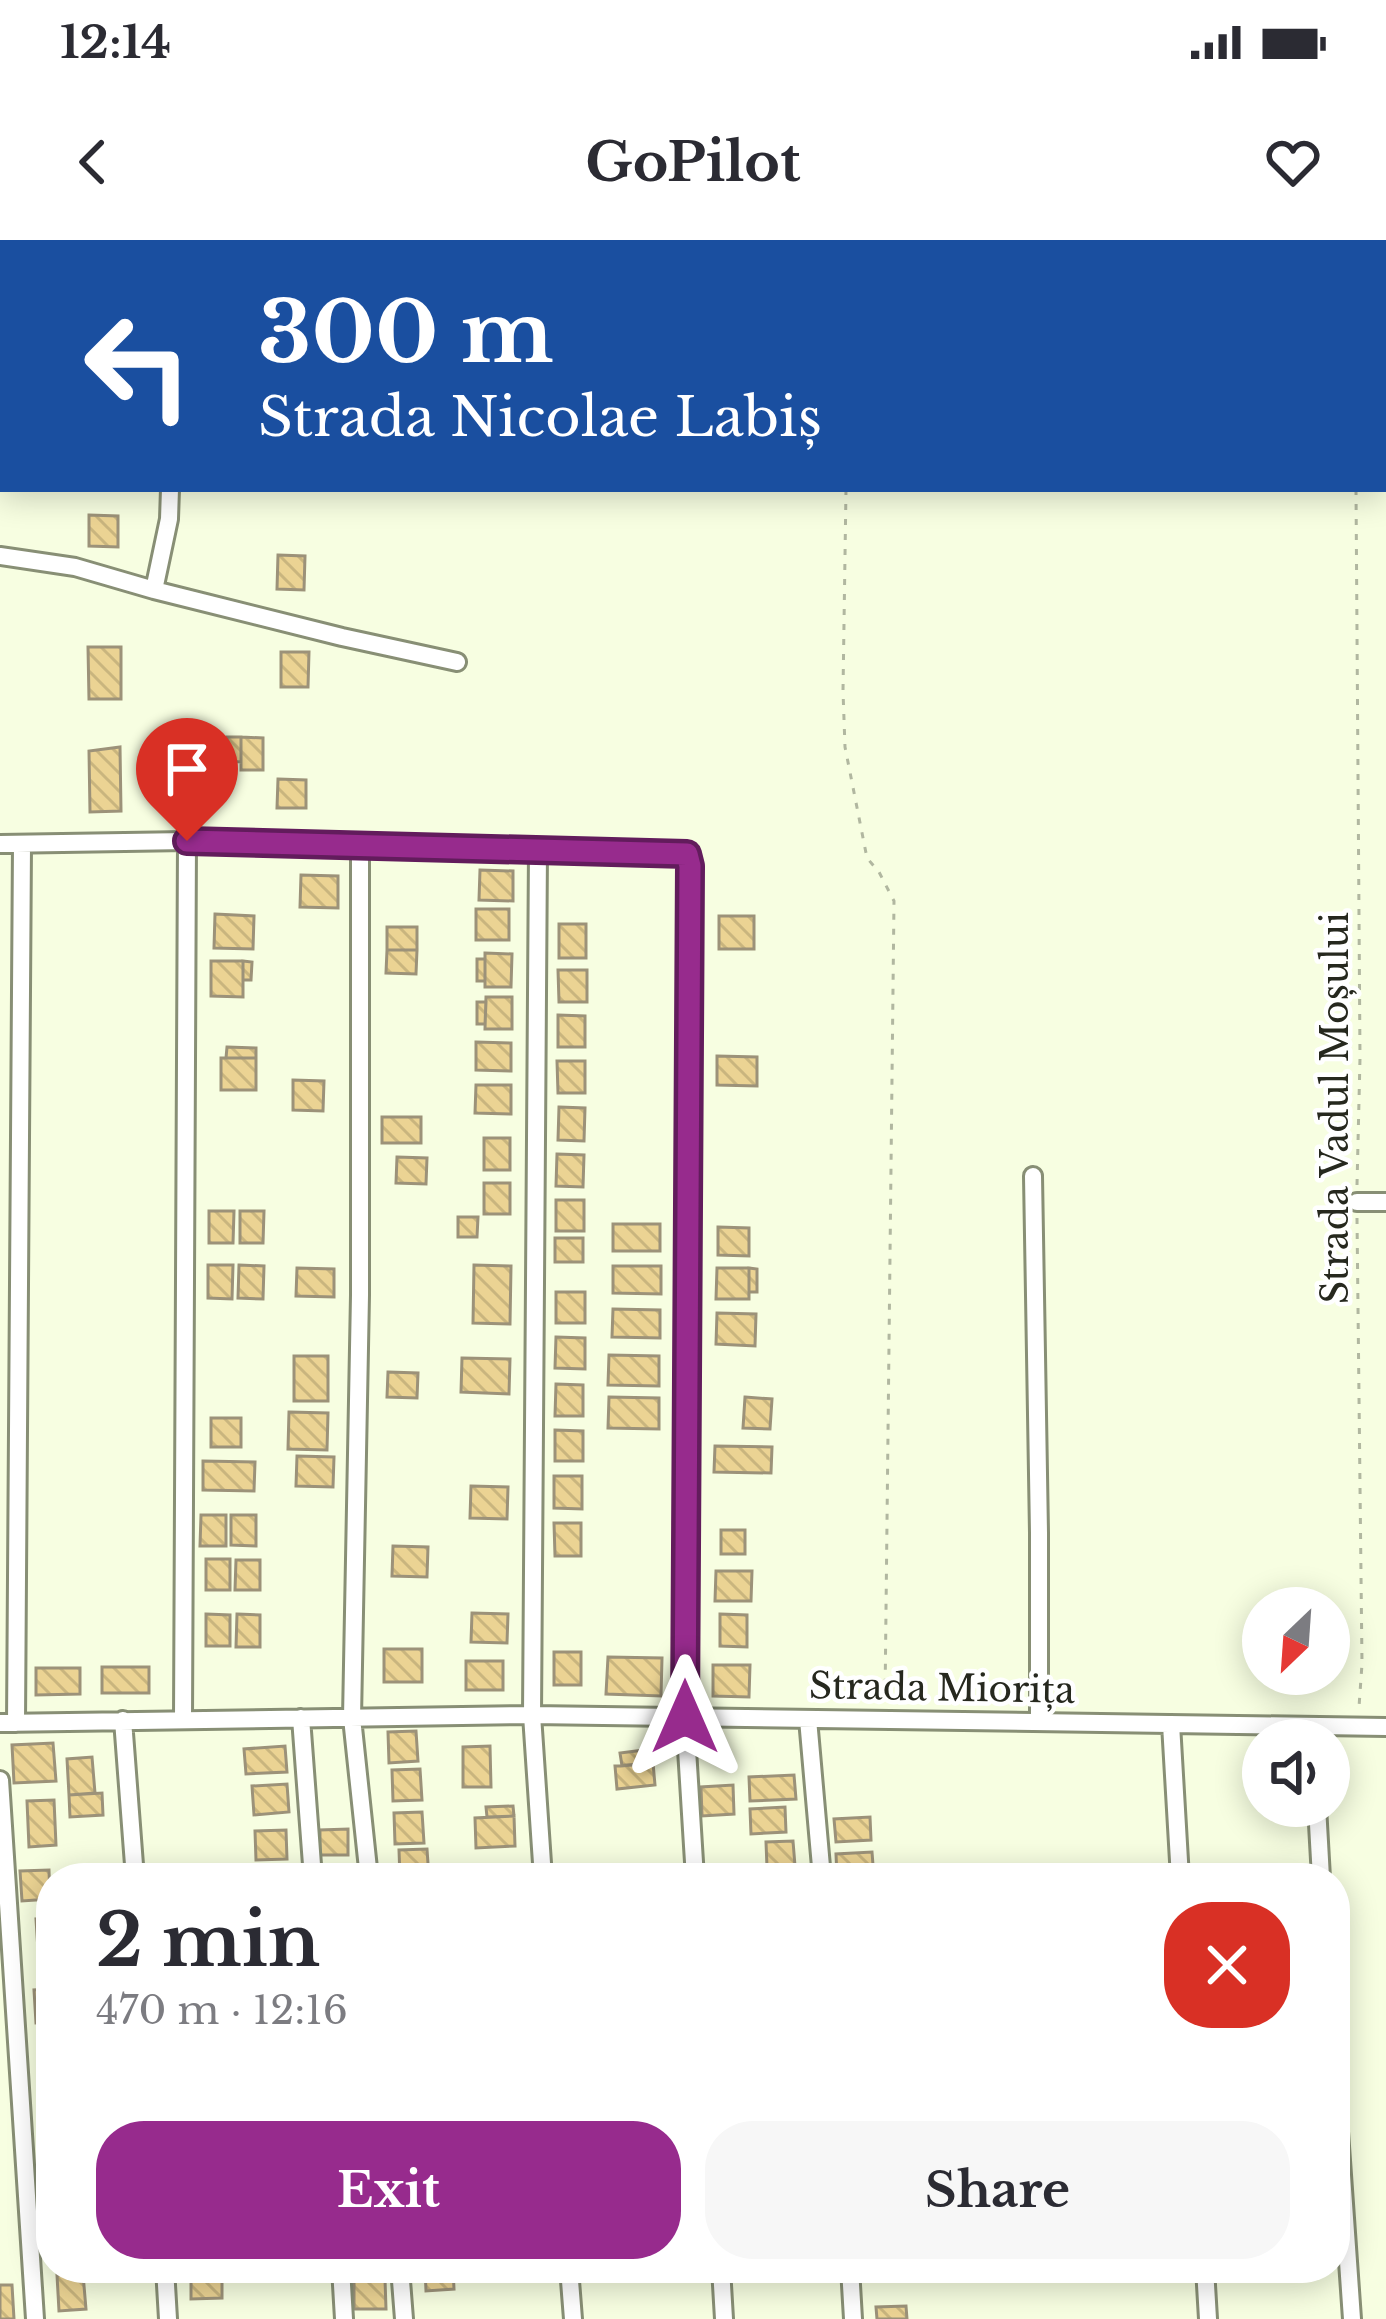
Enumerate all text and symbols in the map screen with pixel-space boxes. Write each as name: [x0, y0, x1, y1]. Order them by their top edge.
text: 12:14: [60, 14, 171, 70]
icon: back: [60, 129, 126, 195]
text: GoPilot: [585, 129, 801, 196]
icon: heart: [1260, 129, 1326, 195]
text: 300 m: [258, 281, 554, 385]
icon: left: [60, 288, 216, 444]
text: Strada Nicolae Labiș: [258, 384, 822, 451]
pin: [136, 718, 238, 841]
icon: arrive: [154, 736, 220, 802]
street label: Strada Vadul Moșului: [1313, 912, 1358, 1304]
north arrow: [1242, 1587, 1350, 1695]
map controls: [1242, 1587, 1350, 1827]
position arrow: [622, 1654, 748, 1780]
street label: Strada Miorița: [809, 1663, 1075, 1713]
button: sound: [1242, 1719, 1350, 1827]
text: 2 min: [96, 1896, 320, 1985]
button: close: [1164, 1902, 1290, 2028]
text: 470 m · 12:16: [96, 1986, 348, 2035]
button: Exit: [96, 2121, 681, 2259]
button: Share: [705, 2121, 1290, 2259]

